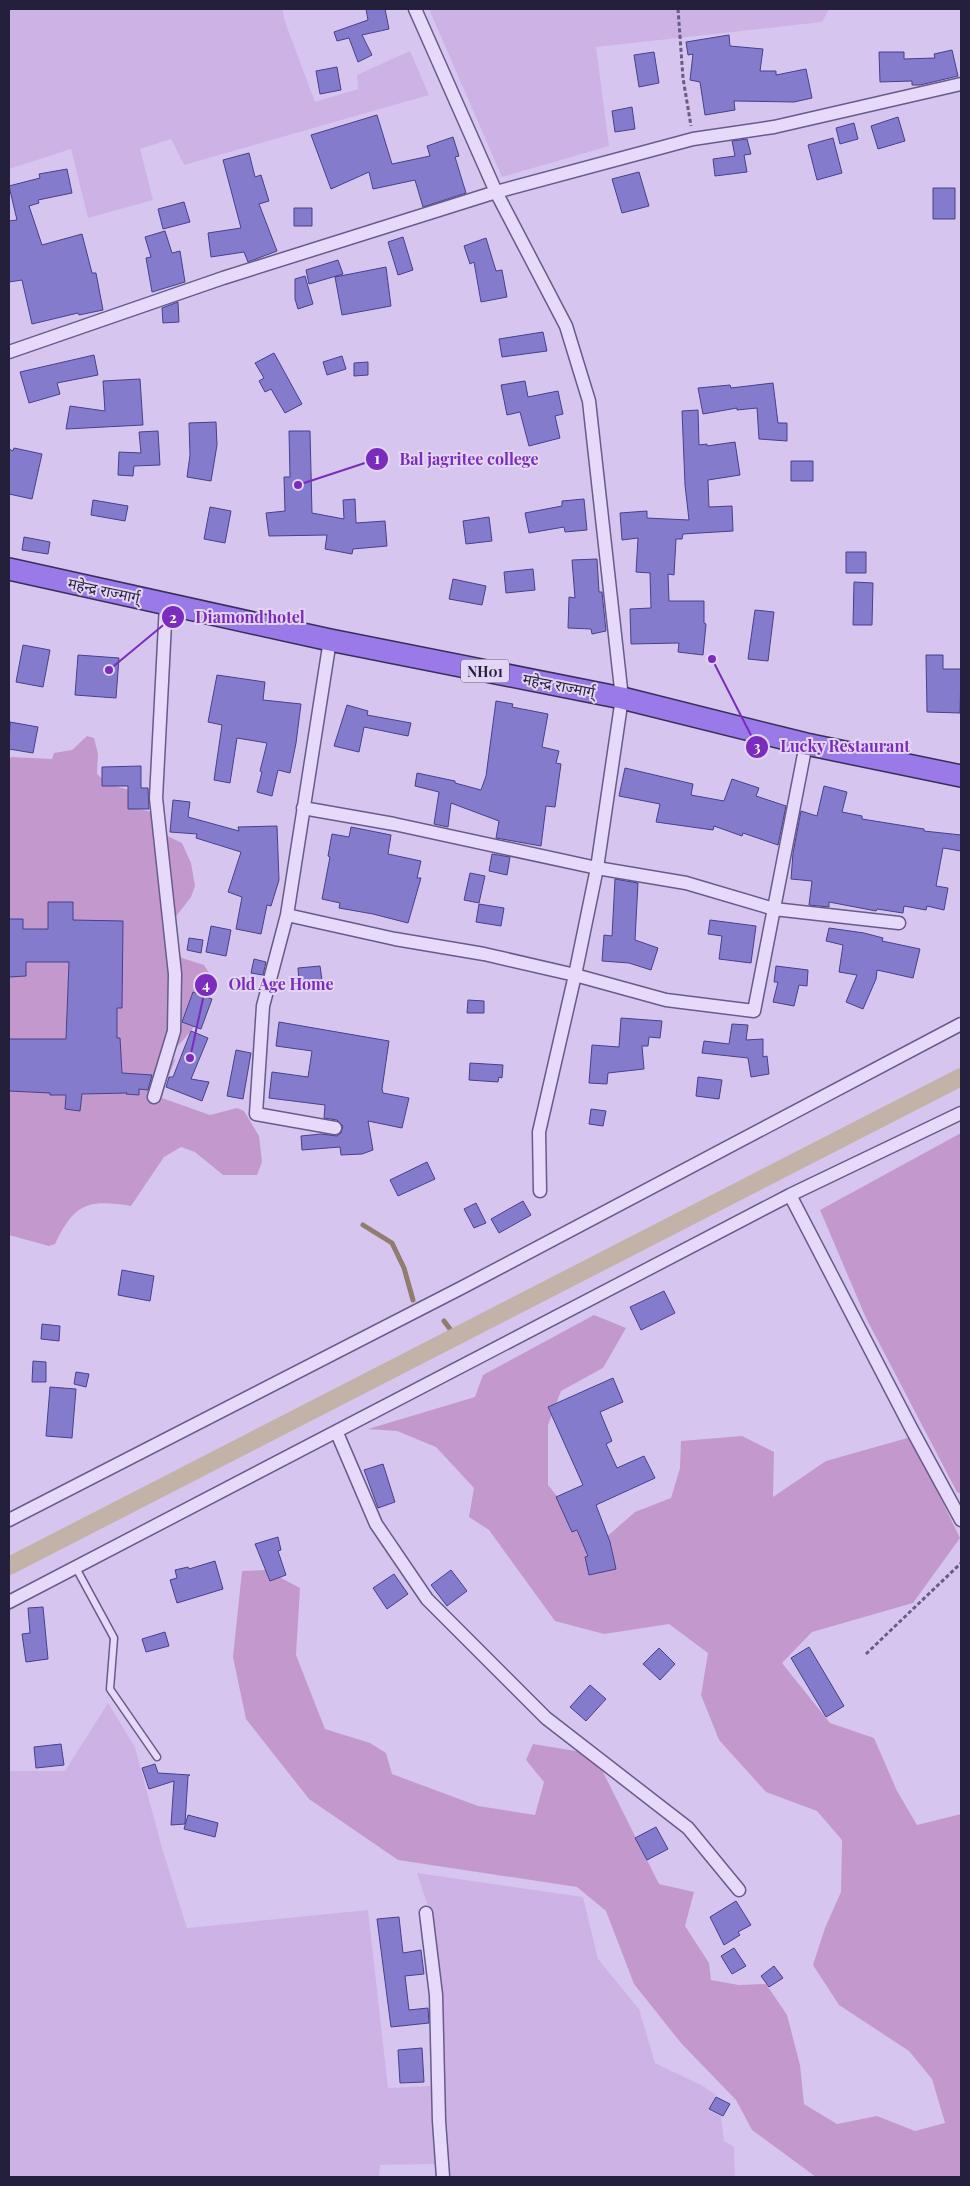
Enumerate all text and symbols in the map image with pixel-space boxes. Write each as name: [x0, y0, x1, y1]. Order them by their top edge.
callout: Bal jagritee college: [365, 444, 549, 475]
text: 1: [374, 448, 380, 468]
text: Bal jagritee college: [400, 448, 539, 469]
street label: महेन्द्र राज्मार्ग्: [66, 573, 144, 609]
callout: Diamond hotel: [160, 602, 315, 633]
text: Diamond hotel: [195, 606, 305, 627]
text: 2: [169, 607, 177, 627]
road number: NH01: [461, 659, 509, 682]
street label: महेन्द्र राज्मार्ग्: [521, 668, 599, 703]
callout: Lucky Restaurant: [745, 731, 920, 762]
text: Lucky Restaurant: [780, 735, 910, 756]
text: 3: [753, 736, 761, 756]
callout: Old Age Home: [193, 969, 344, 1000]
text: Old Age Home: [228, 973, 334, 994]
text: 4: [202, 974, 210, 994]

